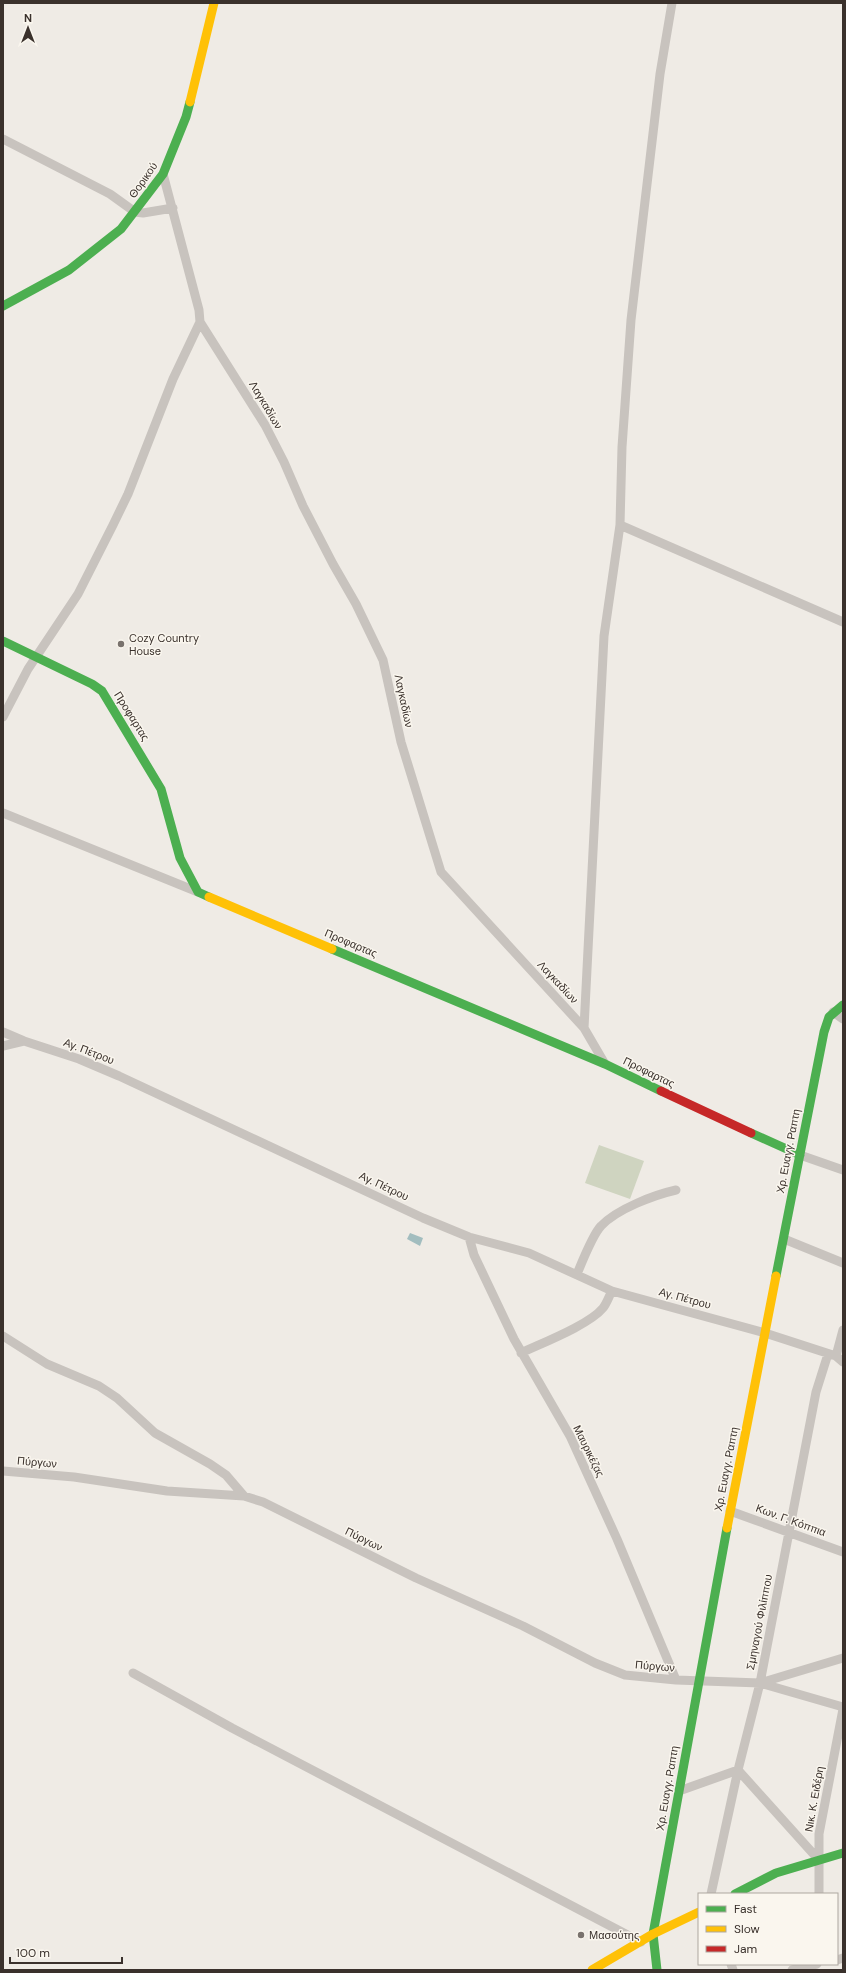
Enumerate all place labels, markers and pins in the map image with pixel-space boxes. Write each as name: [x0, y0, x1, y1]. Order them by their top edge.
place label: Cozy Country House: [129, 631, 199, 658]
marker: Cozy Country House: [116, 639, 126, 649]
place label: Μασούτης: [589, 1928, 639, 1942]
marker: Μασούτης: [576, 1930, 586, 1940]

